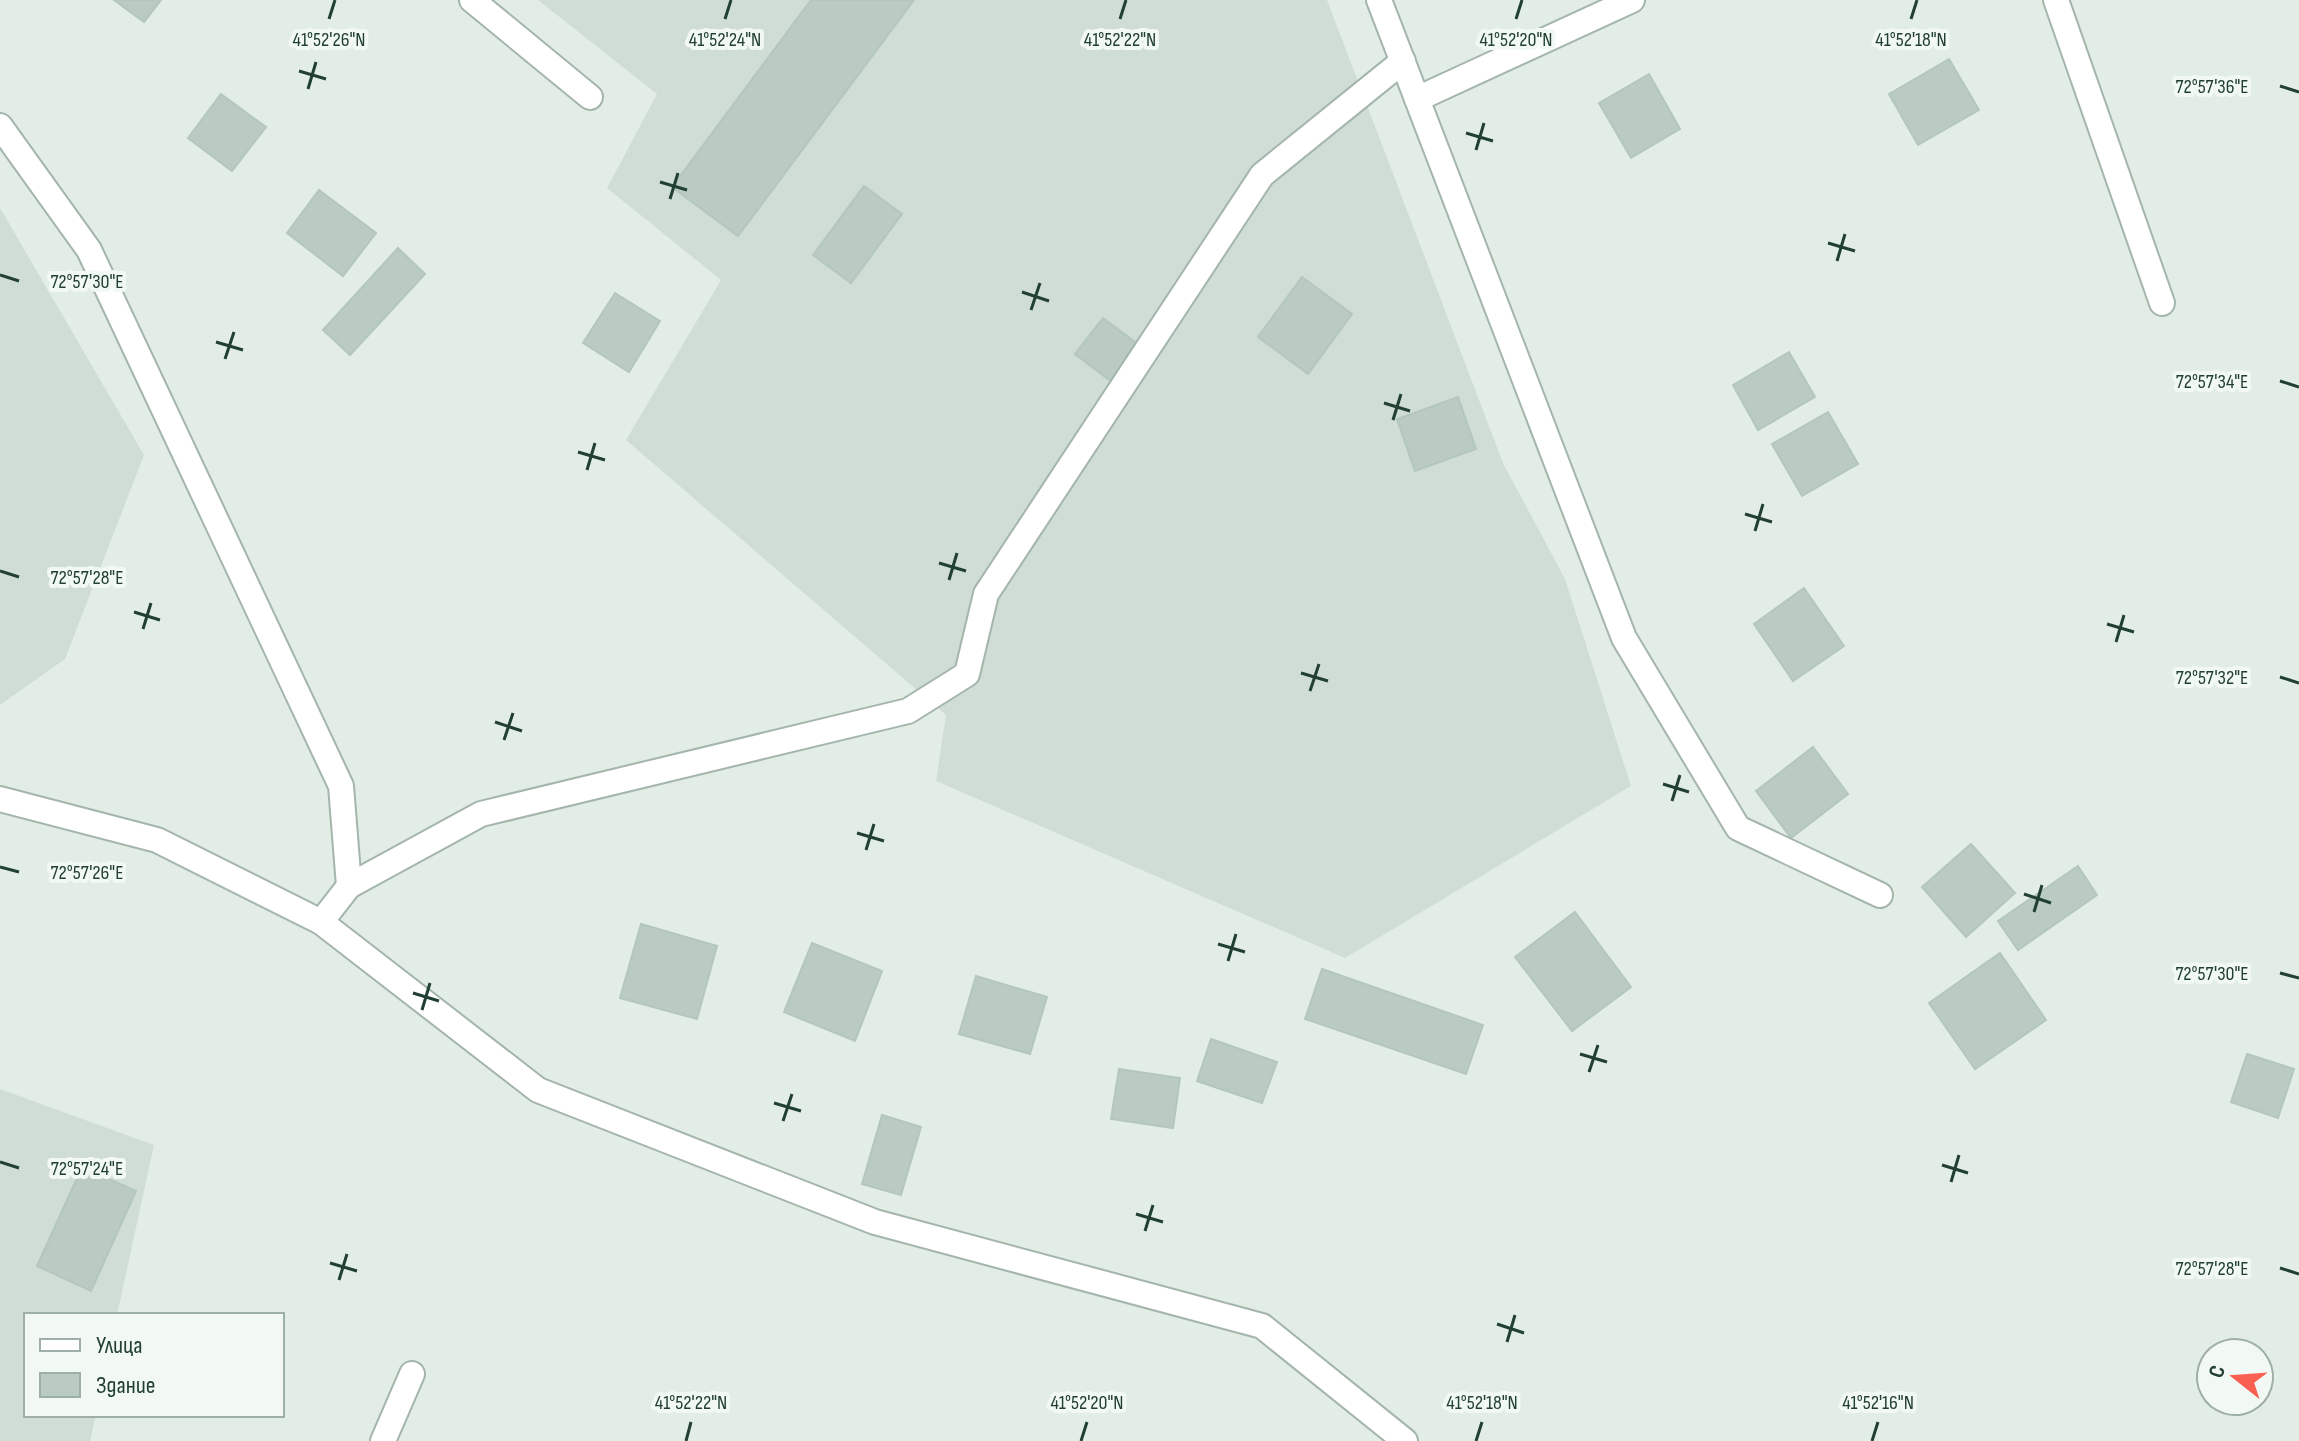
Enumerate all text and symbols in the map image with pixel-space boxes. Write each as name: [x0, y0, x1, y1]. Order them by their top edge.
text: 41°52'26"N: [293, 28, 365, 52]
text: 41°52'24"N: [689, 28, 761, 52]
text: 41°52'22"N: [1084, 28, 1156, 52]
text: 41°52'20"N: [1479, 28, 1553, 52]
text: 41°52'18"N: [1875, 28, 1947, 52]
text: 72°57'36"E: [2175, 75, 2249, 99]
text: 72°57'30"E: [50, 270, 124, 294]
text: 72°57'34"E: [2176, 370, 2248, 394]
text: 72°57'28"E: [51, 566, 123, 590]
text: 72°57'32"E: [2176, 666, 2248, 690]
text: 72°57'26"E: [51, 861, 123, 885]
text: 72°57'30"E: [2175, 962, 2249, 986]
text: 72°57'24"E: [51, 1157, 123, 1181]
text: 72°57'28"E: [2176, 1257, 2248, 1281]
legend: [24, 1313, 284, 1417]
text: Улица: [96, 1331, 142, 1360]
north arrow: [2195, 1337, 2275, 1417]
text: С: [2203, 1362, 2232, 1381]
text: Здание: [96, 1371, 155, 1400]
text: 41°52'22"N: [655, 1391, 727, 1415]
text: 41°52'20"N: [1050, 1391, 1124, 1415]
text: 41°52'18"N: [1446, 1391, 1518, 1415]
text: 41°52'16"N: [1842, 1391, 1914, 1415]

